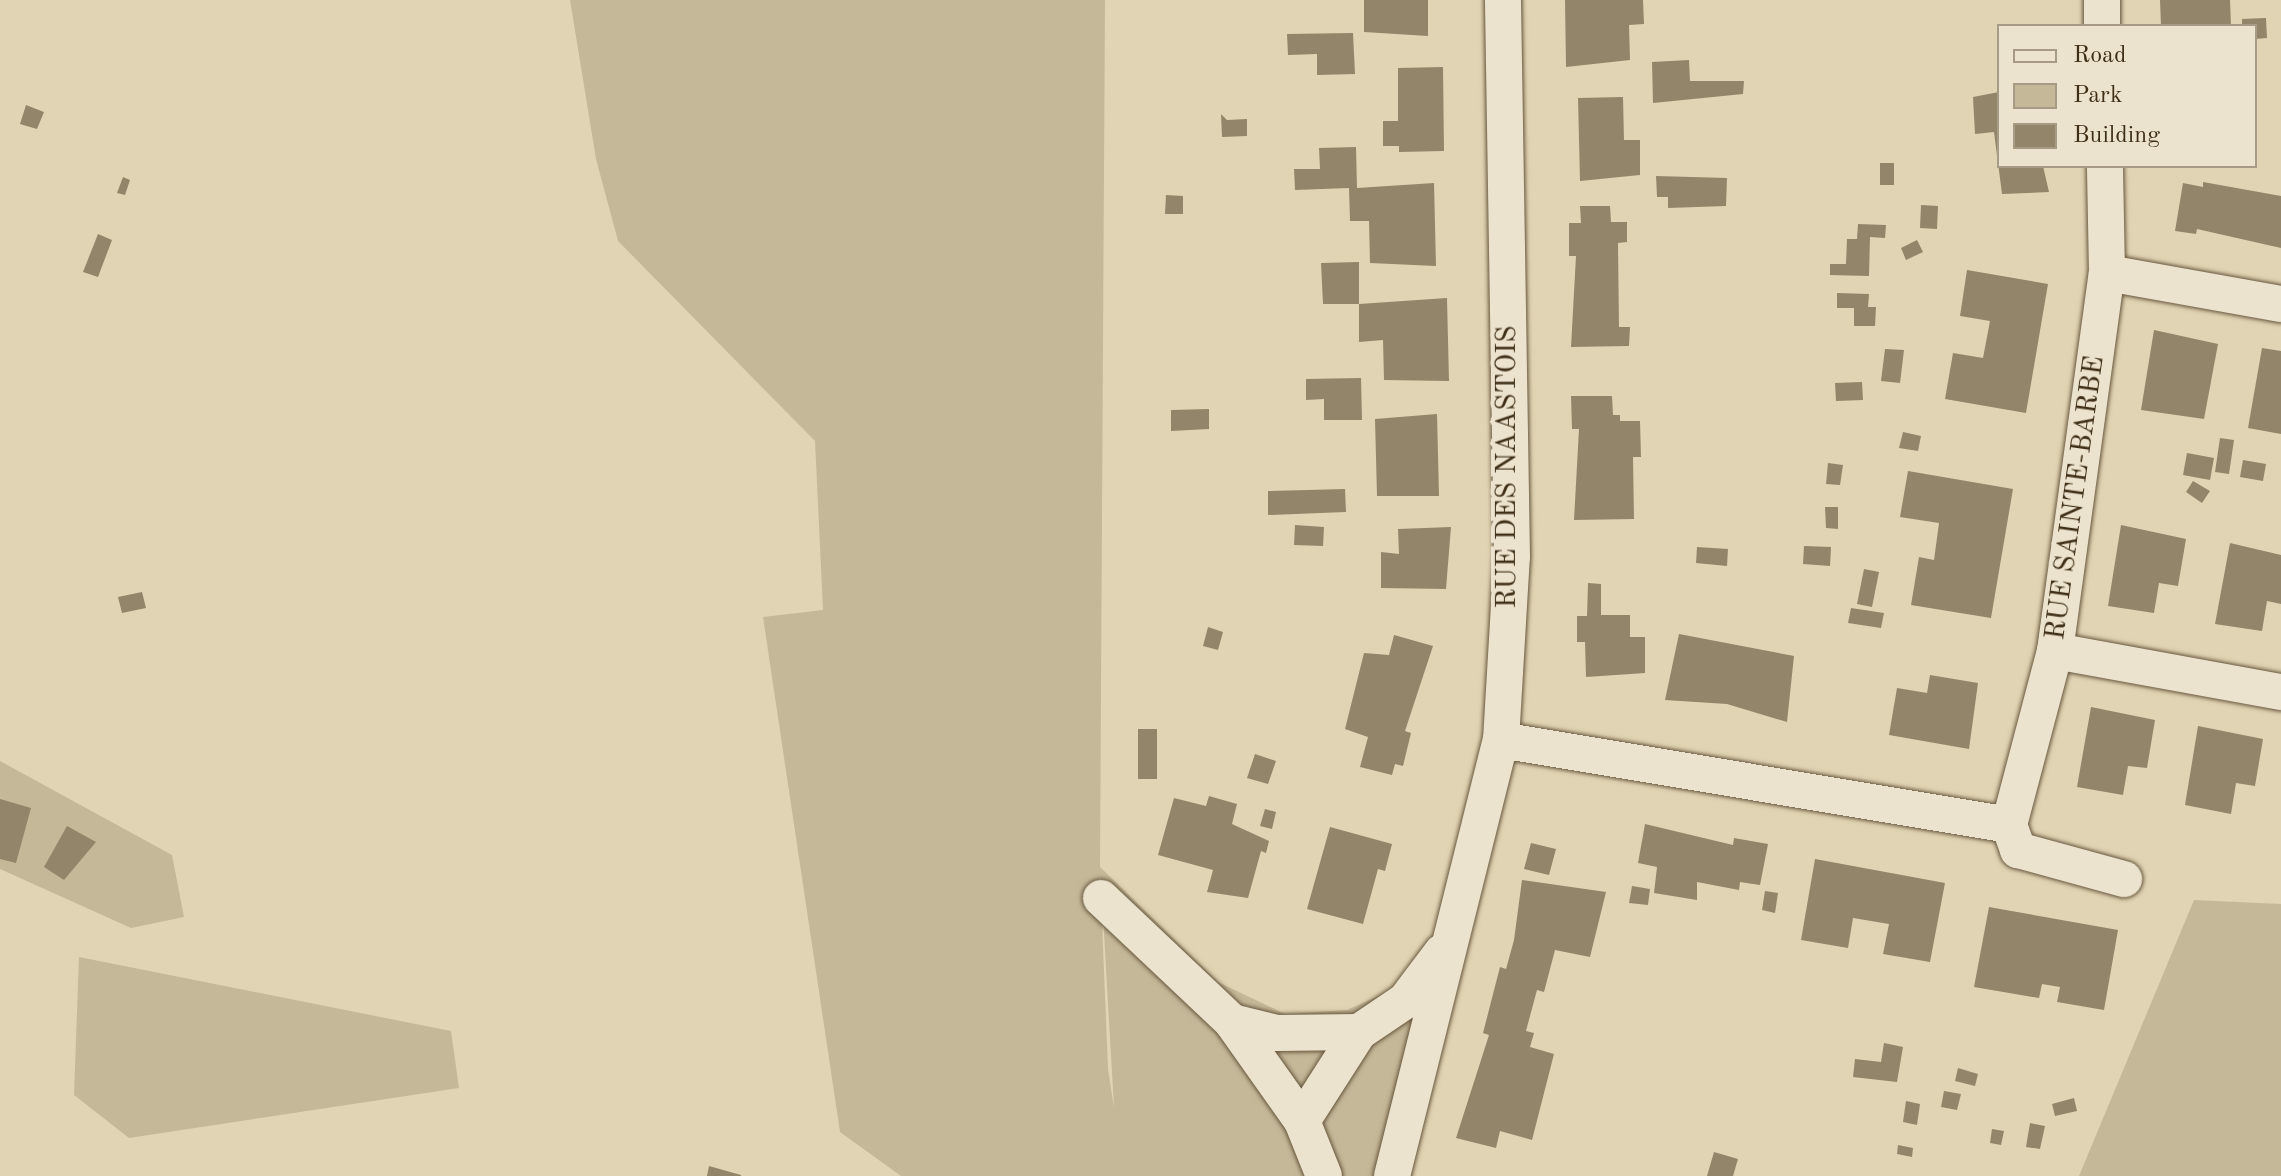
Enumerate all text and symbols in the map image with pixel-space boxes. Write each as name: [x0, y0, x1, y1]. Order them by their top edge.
legend: [1997, 24, 2257, 168]
text: Road: [2073, 44, 2126, 68]
text: Park: [2073, 84, 2122, 108]
text: Building: [2073, 124, 2160, 148]
street label: RUE DES NAASTOIS: [1491, 325, 1525, 609]
street label: RUE SAINTE-BARBE: [2039, 354, 2113, 642]

